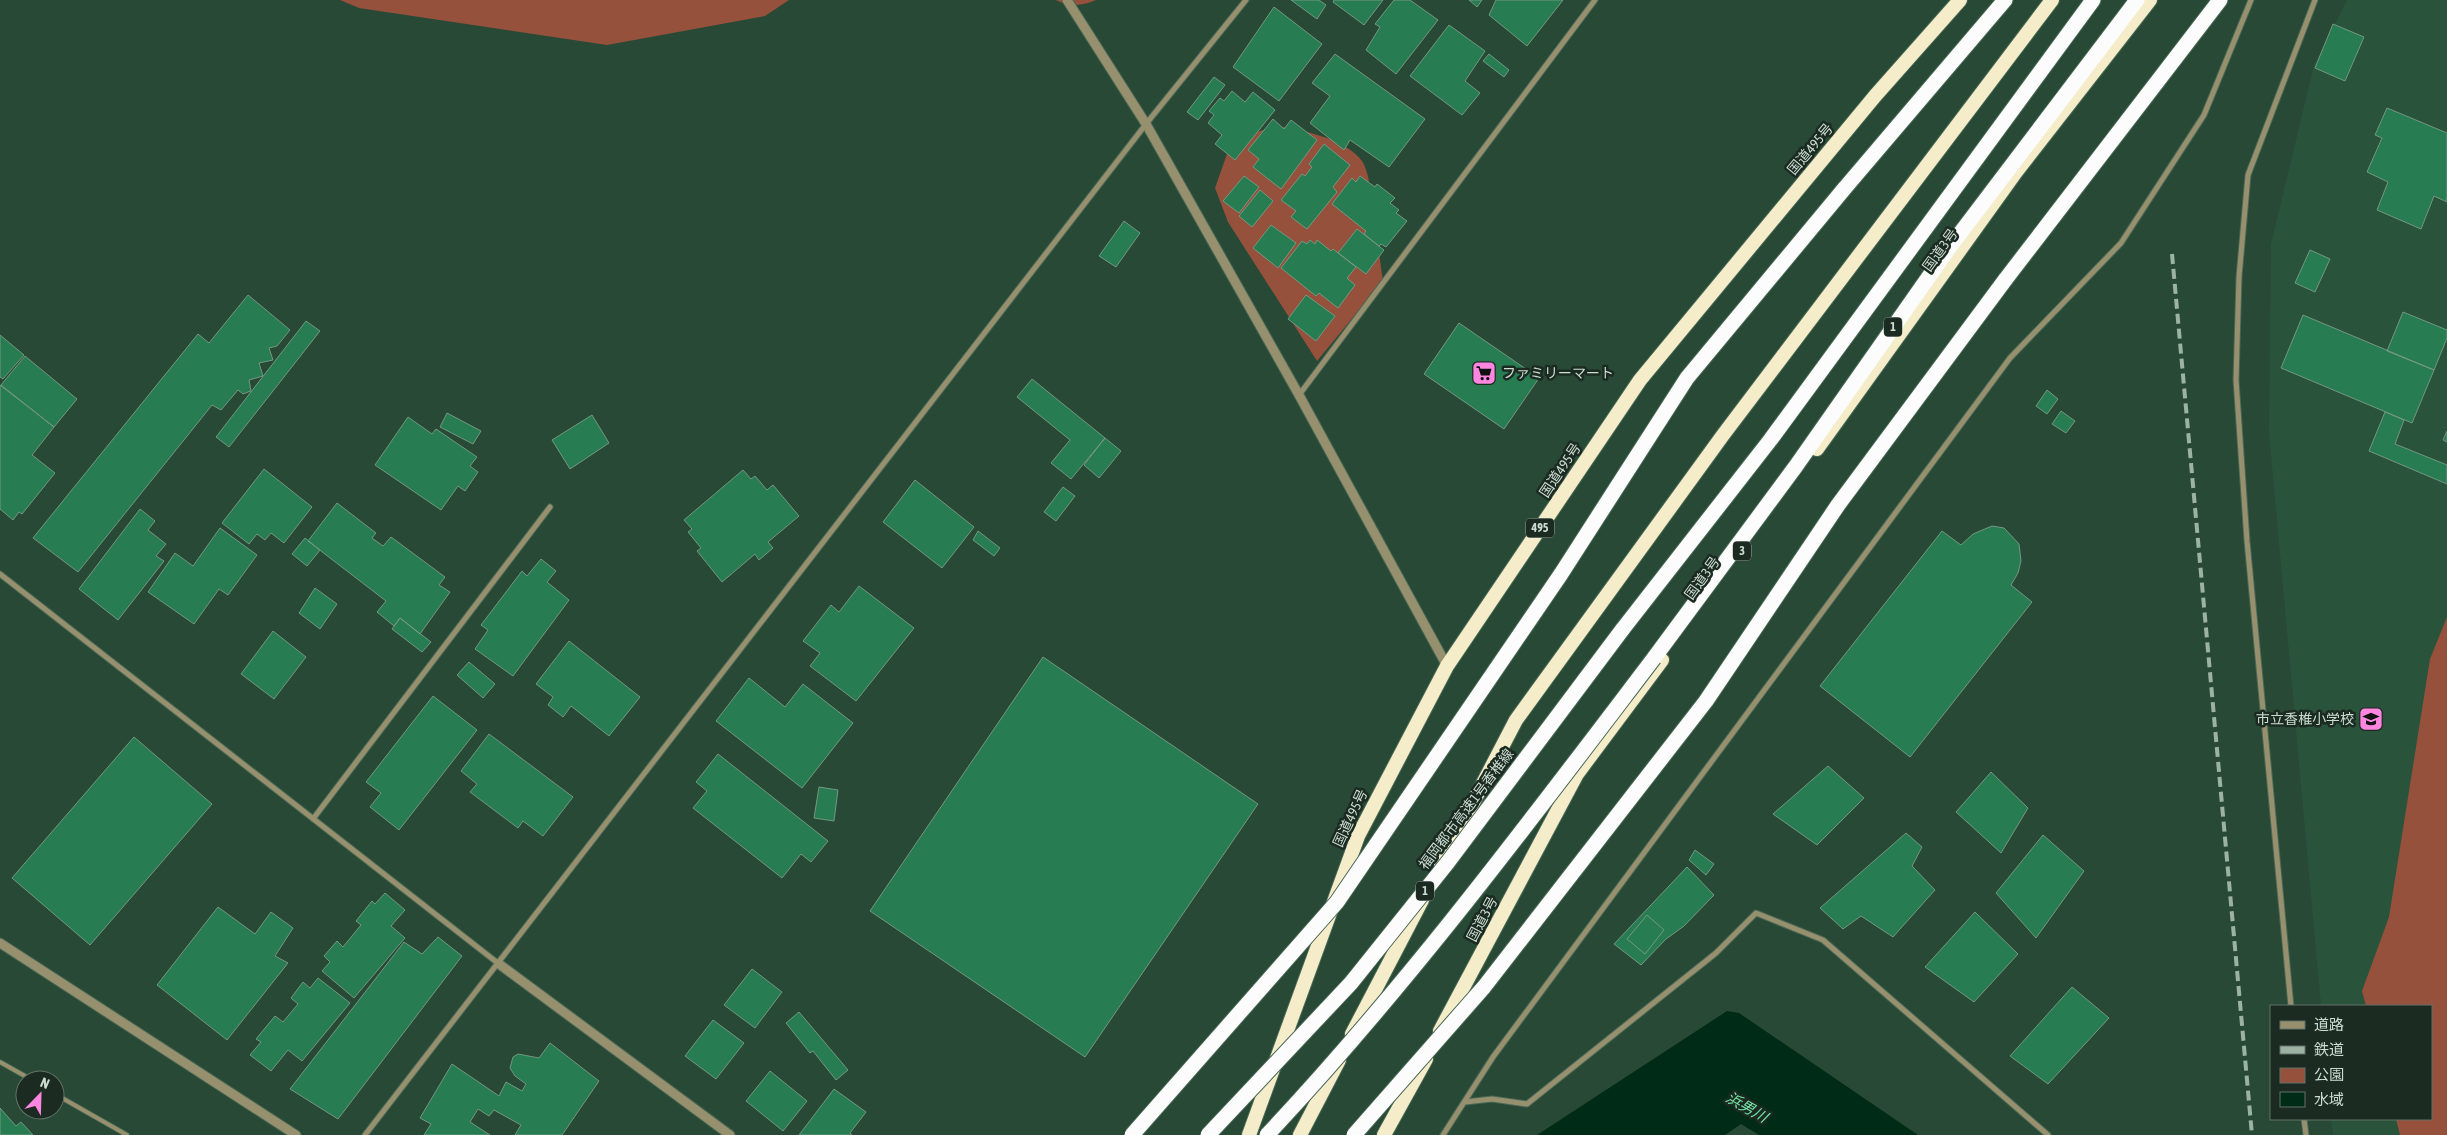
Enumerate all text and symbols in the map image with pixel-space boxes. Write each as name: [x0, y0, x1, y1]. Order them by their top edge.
street label: 国道495号: [1784, 120, 1836, 178]
street label: 国道3号: [1919, 226, 1961, 274]
road number: 1: [1884, 318, 1902, 337]
supermarket icon: ファミリーマート: [1471, 360, 1497, 386]
place label: ファミリーマート: [1502, 365, 1614, 381]
street label: 国道495号: [1536, 440, 1584, 500]
road number: 495: [1526, 518, 1554, 538]
road number: 3: [1733, 542, 1751, 560]
street label: 国道3号: [1681, 554, 1723, 602]
school or university icon: 市立香椎小学校: [2358, 706, 2384, 732]
place label: 市立香椎小学校: [2256, 711, 2354, 727]
street label: 福岡都市高速1号香椎線: [1415, 746, 1517, 872]
street label: 国道495号: [1330, 787, 1370, 849]
road number: 1: [1416, 881, 1434, 900]
street label: 国道3号: [1464, 894, 1500, 944]
legend: [2270, 1005, 2432, 1120]
text: 道路: [2314, 1016, 2344, 1033]
text: 鉄道: [2314, 1041, 2344, 1058]
text: 公園: [2314, 1066, 2344, 1083]
north arrow: [15, 1070, 65, 1120]
text: N: [38, 1074, 52, 1092]
water label: 浜男川: [1723, 1088, 1772, 1127]
text: 水域: [2314, 1091, 2344, 1108]

